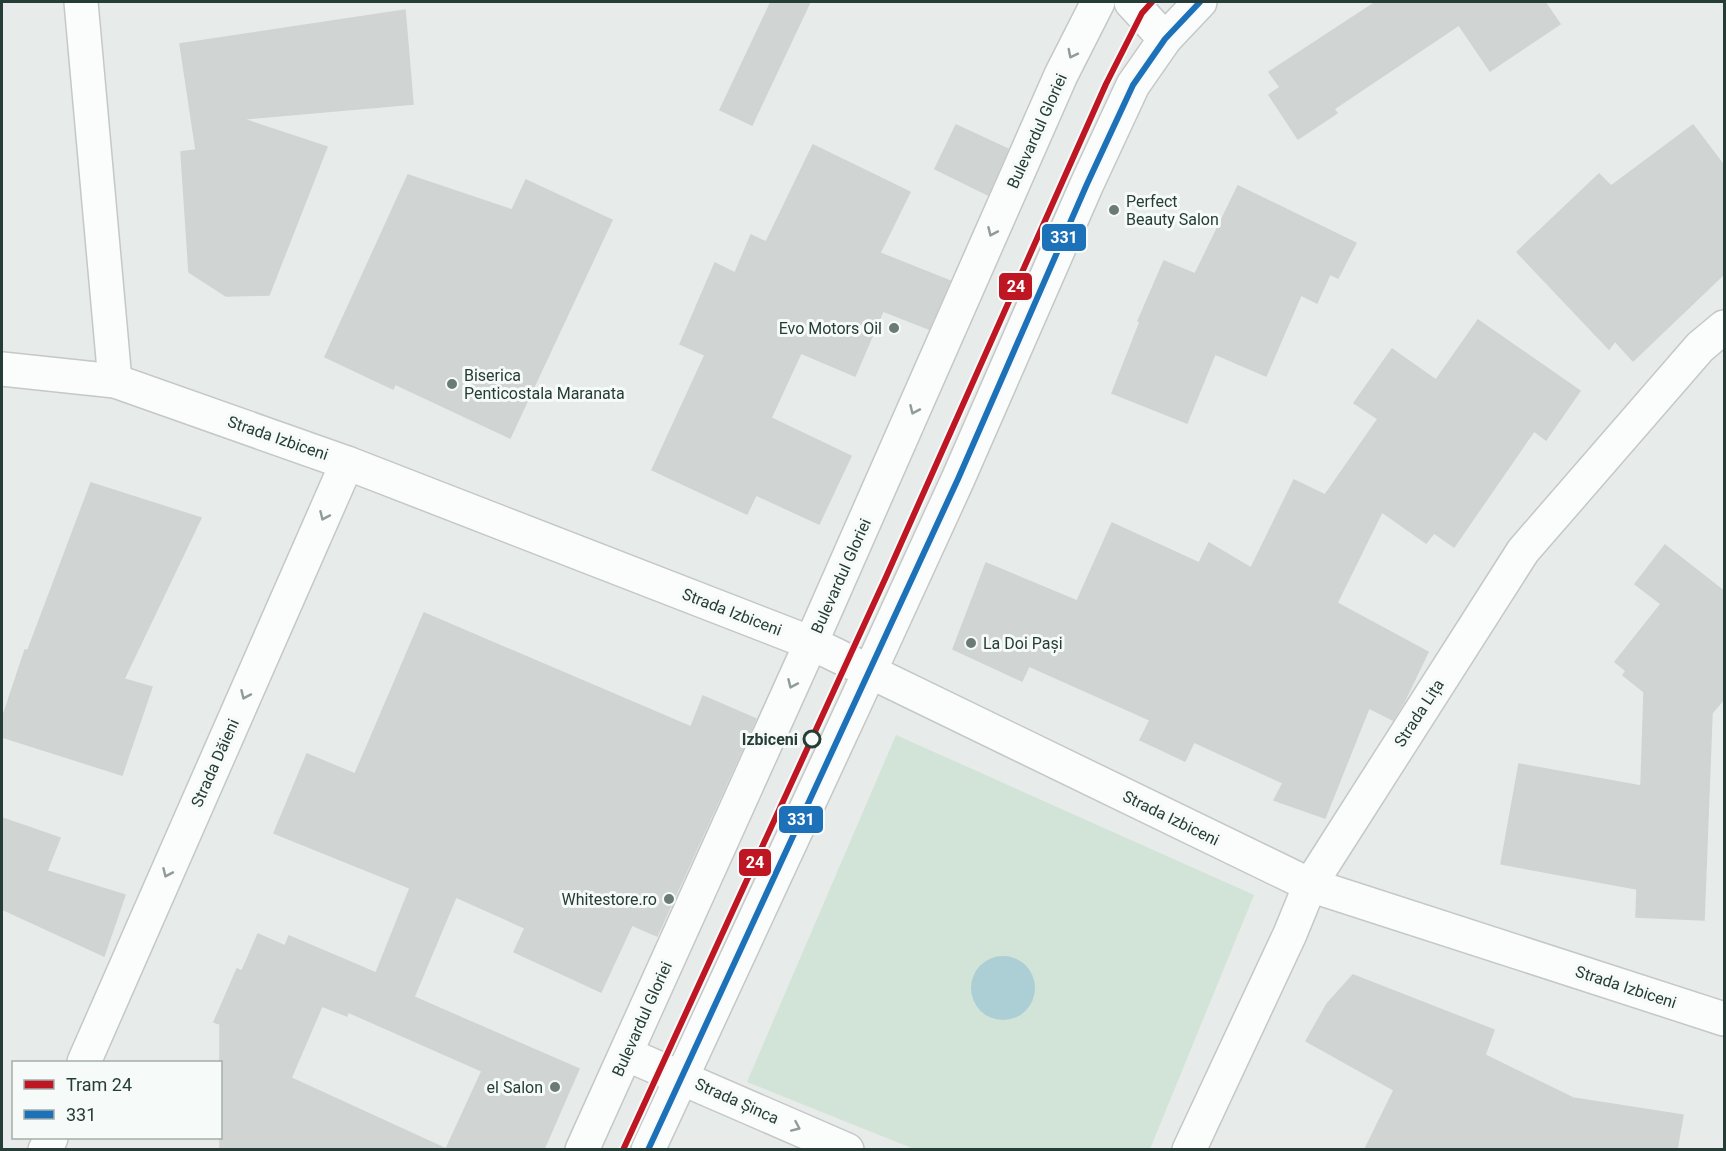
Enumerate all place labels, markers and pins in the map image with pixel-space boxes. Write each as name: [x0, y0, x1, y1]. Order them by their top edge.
place label: Perfect Beauty Salon: [1126, 192, 1219, 229]
marker: Perfect Beauty Salon: [1107, 203, 1121, 217]
place label: Evo Motors Oil: [779, 319, 882, 338]
marker: Evo Motors Oil: [887, 321, 901, 335]
place label: Biserica Penticostala Maranata: [464, 366, 625, 403]
marker: Biserica Penticostala Maranata: [445, 377, 459, 391]
place label: La Doi Pași: [983, 634, 1063, 654]
marker: La Doi Pași: [964, 636, 978, 650]
place label: Izbiceni: [742, 730, 798, 749]
marker: Izbiceni: [803, 730, 821, 748]
place label: Whitestore.ro: [562, 890, 657, 909]
marker: Whitestore.ro: [662, 892, 676, 906]
place label: el Salon: [487, 1078, 543, 1097]
marker: el Salon: [548, 1080, 562, 1094]

